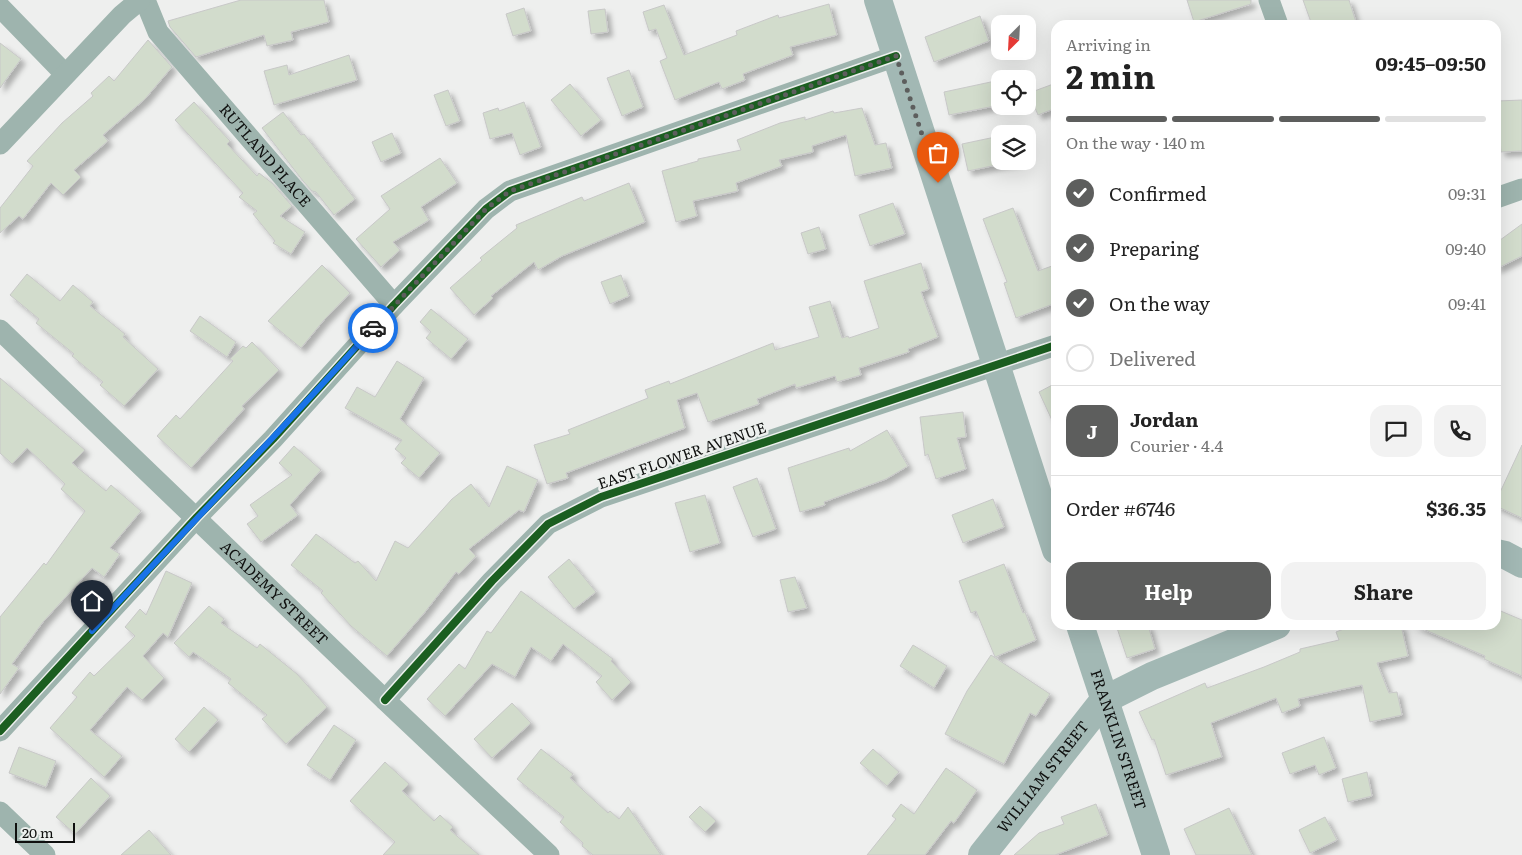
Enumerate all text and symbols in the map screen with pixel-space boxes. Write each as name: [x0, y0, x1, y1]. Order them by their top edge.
north arrow: [991, 15, 1036, 60]
map controls: [991, 15, 1036, 170]
text: Arriving in: [1066, 32, 1151, 56]
text: 09:45–09:50: [1375, 49, 1486, 77]
text: 2 min: [1066, 51, 1155, 99]
button: locate: [991, 70, 1036, 115]
street label: RUTLAND PLACE: [215, 98, 317, 211]
button: layers: [991, 125, 1036, 170]
text: On the way · 140 m: [1066, 130, 1205, 154]
pin: [917, 132, 959, 183]
icon: bag: [924, 139, 952, 167]
icon: check: [1066, 179, 1094, 207]
text: Confirmed: [1109, 179, 1207, 207]
text: 09:31: [1448, 181, 1486, 205]
icon: check: [1066, 234, 1094, 262]
text: Preparing: [1109, 234, 1199, 262]
text: 09:40: [1445, 236, 1486, 260]
icon: check: [1066, 289, 1094, 317]
text: On the way: [1109, 289, 1210, 317]
text: 09:41: [1448, 291, 1486, 315]
courier: [348, 303, 398, 353]
icon: car: [359, 314, 387, 342]
text: Delivered: [1109, 344, 1196, 372]
text: Jordan: [1130, 405, 1199, 433]
button: chat: [1370, 405, 1422, 457]
button: phone: [1434, 405, 1486, 457]
street label: EAST FLOWER AVENUE: [594, 415, 769, 494]
text: J: [1087, 417, 1097, 445]
text: Courier · 4.4: [1130, 433, 1223, 457]
text: Order #6746: [1066, 494, 1175, 522]
text: $36.35: [1426, 494, 1486, 522]
street label: ACADEMY STREET: [216, 535, 334, 650]
button: Help: [1066, 562, 1271, 620]
button: Share: [1281, 562, 1486, 620]
pin: [71, 580, 113, 631]
icon: home: [78, 587, 106, 615]
street label: FRANKLIN STREET: [1085, 666, 1153, 813]
street label: WILLIAM STREET: [991, 715, 1094, 837]
scale bar: [15, 820, 75, 843]
text: 20 m: [22, 822, 54, 842]

